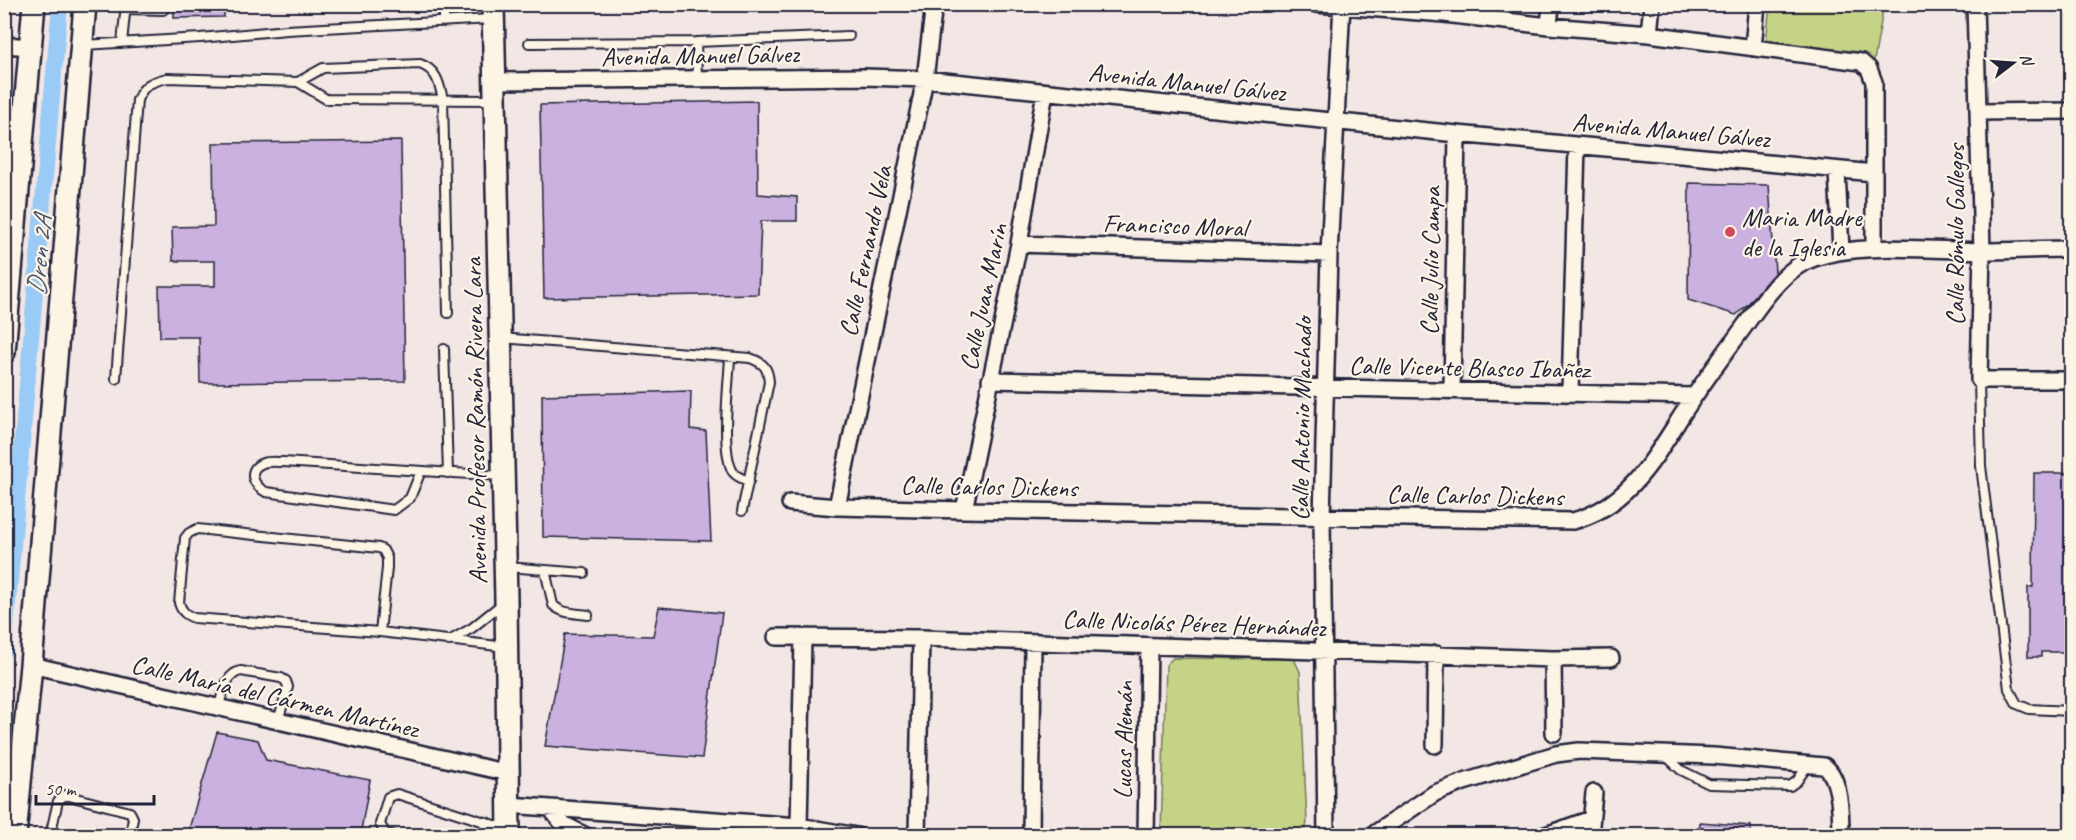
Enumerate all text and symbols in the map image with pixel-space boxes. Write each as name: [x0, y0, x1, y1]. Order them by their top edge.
north arrow: [1983, 33, 2043, 93]
street label: Avenida Manuel Gálvez: [601, 37, 801, 74]
text: N: [2015, 51, 2038, 70]
street label: Avenida Manuel Gálvez: [1087, 56, 1289, 109]
street label: Avenida Manuel Gálvez: [1571, 105, 1773, 156]
street label: Calle Rómulo Gallegos: [1939, 142, 1972, 326]
street label: Calle Fernando Vela: [831, 161, 900, 339]
street label: Calle Julio Campa: [1413, 185, 1448, 335]
place label: Maria Madre de la Iglesia: [1742, 201, 1863, 264]
street label: Francisco Moral: [1102, 206, 1252, 245]
water label: Dren 2A: [19, 210, 60, 297]
street label: Calle Juan Marín: [952, 219, 1015, 373]
marker: Maria Madre de la Iglesia: [1723, 225, 1737, 239]
street label: Avenida Profesor Ramón Rivera Lara: [456, 256, 495, 585]
street label: Calle Antonio Machado: [1283, 314, 1320, 521]
street label: Calle Vicente Blasco Ibañez: [1348, 349, 1592, 386]
street label: Calle Carlos Dickens: [900, 468, 1080, 505]
street label: Calle Carlos Dickens: [1386, 477, 1566, 514]
street label: Calle Nicolás Pérez Hernández: [1062, 602, 1328, 645]
street label: Calle María del Cármen Martínez: [128, 647, 424, 746]
street label: Lucas Alemán: [1106, 679, 1141, 799]
scale bar: [36, 768, 154, 806]
text: 50 m: [45, 778, 78, 800]

